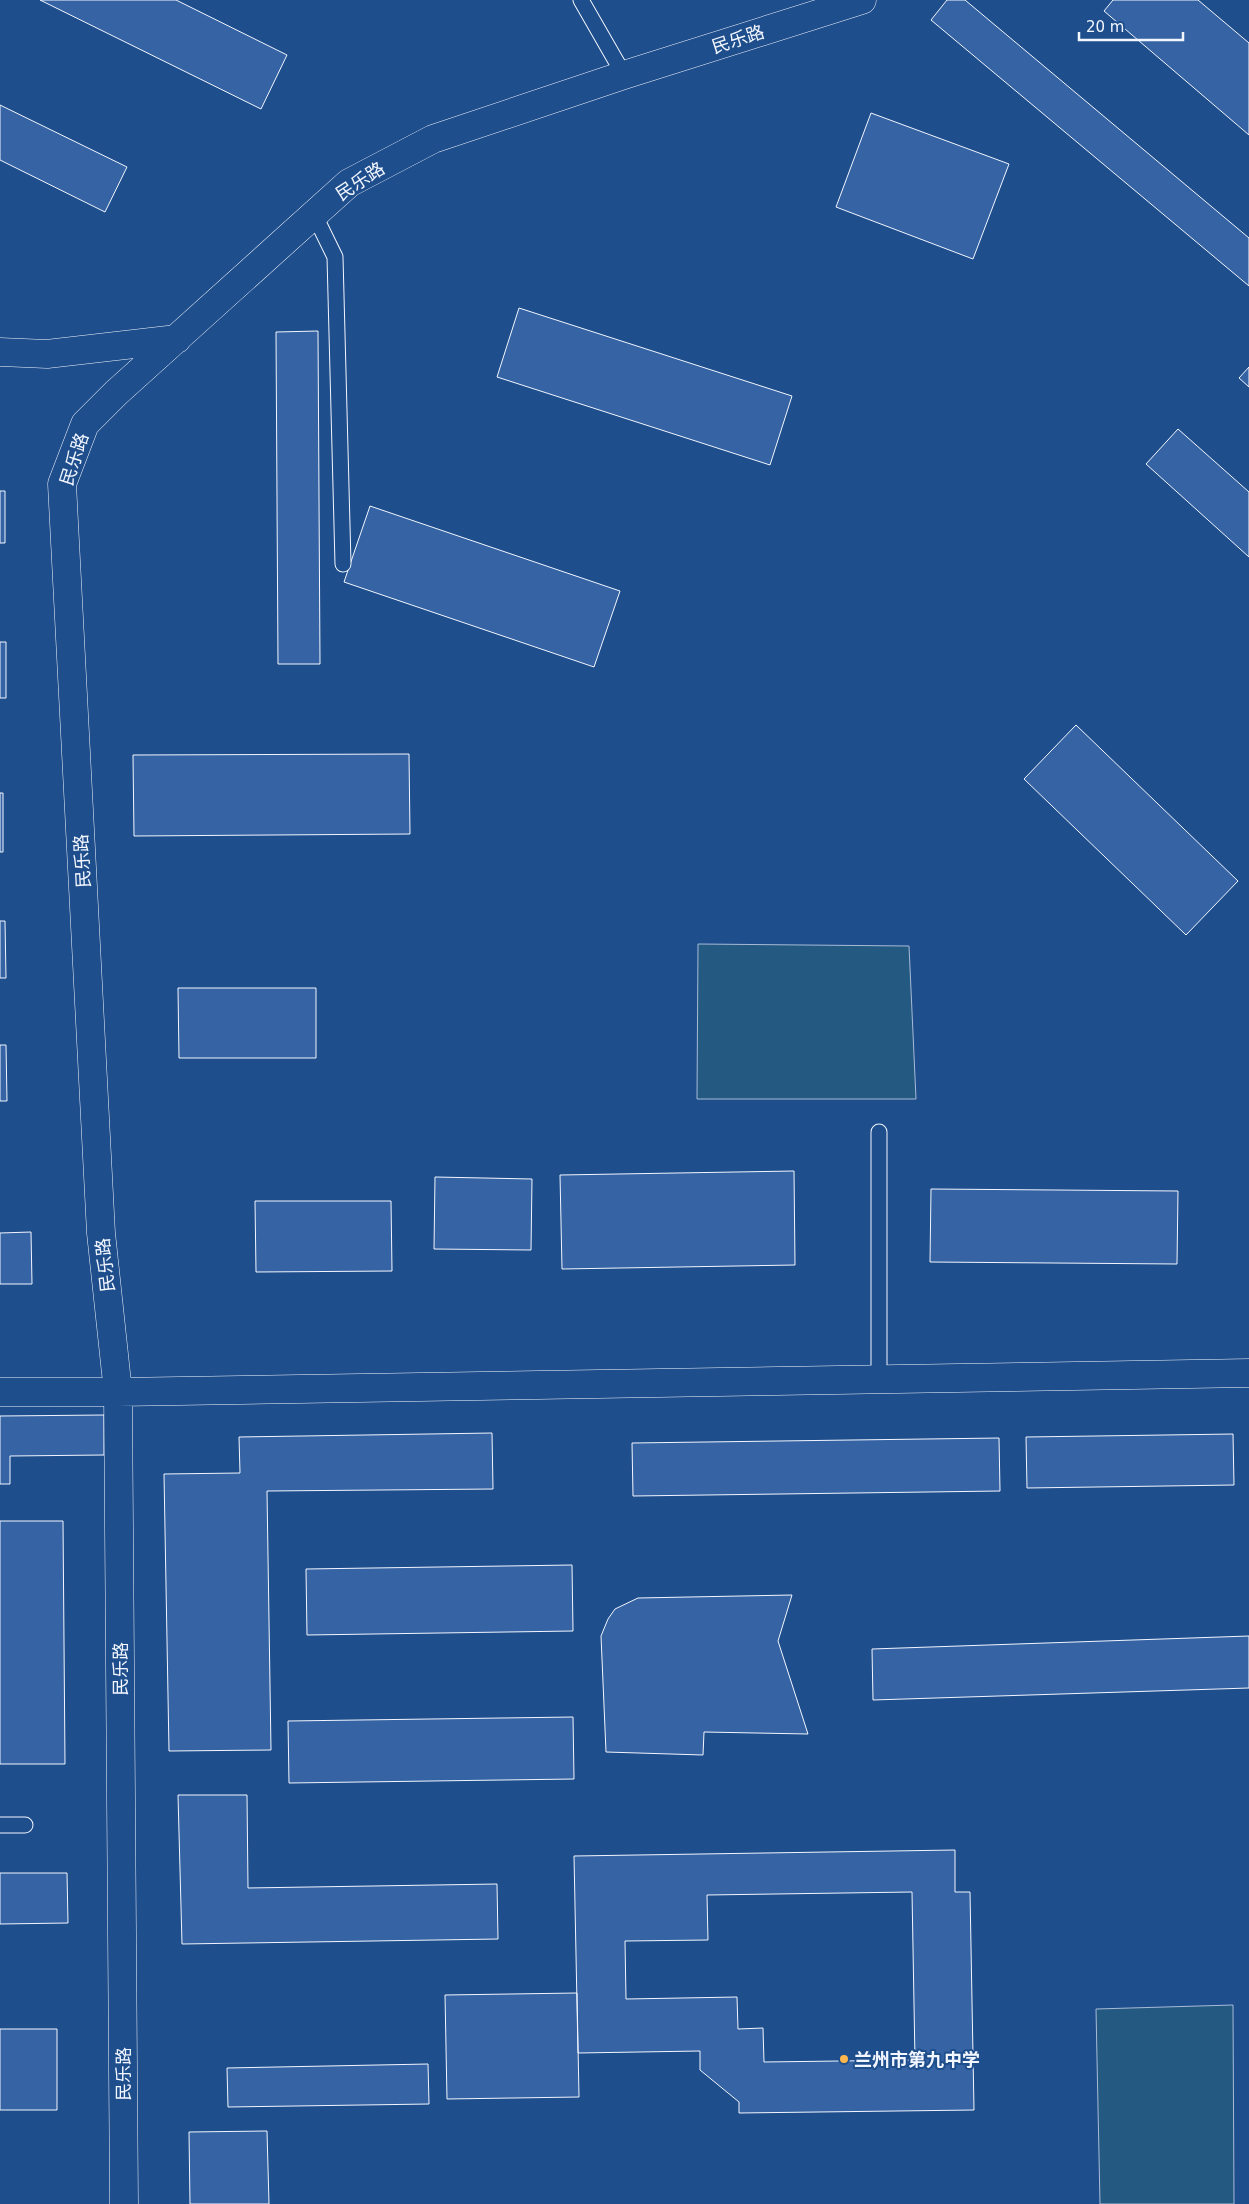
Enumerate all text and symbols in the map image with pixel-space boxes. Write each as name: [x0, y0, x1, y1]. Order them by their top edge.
scale bar: [1079, 10, 1183, 42]
text: 20 m: [1086, 18, 1124, 36]
street label: 民乐路: [709, 21, 767, 57]
street label: 民乐路: [332, 157, 388, 205]
street label: 民乐路: [56, 430, 92, 488]
street label: 民乐路: [70, 833, 94, 889]
street label: 民乐路: [92, 1237, 118, 1293]
street label: 民乐路: [110, 1642, 131, 1696]
street label: 民乐路: [113, 2047, 134, 2101]
place label: 兰州市第九中学: [854, 2049, 980, 2070]
marker: 兰州市第九中学: [838, 2053, 850, 2065]

